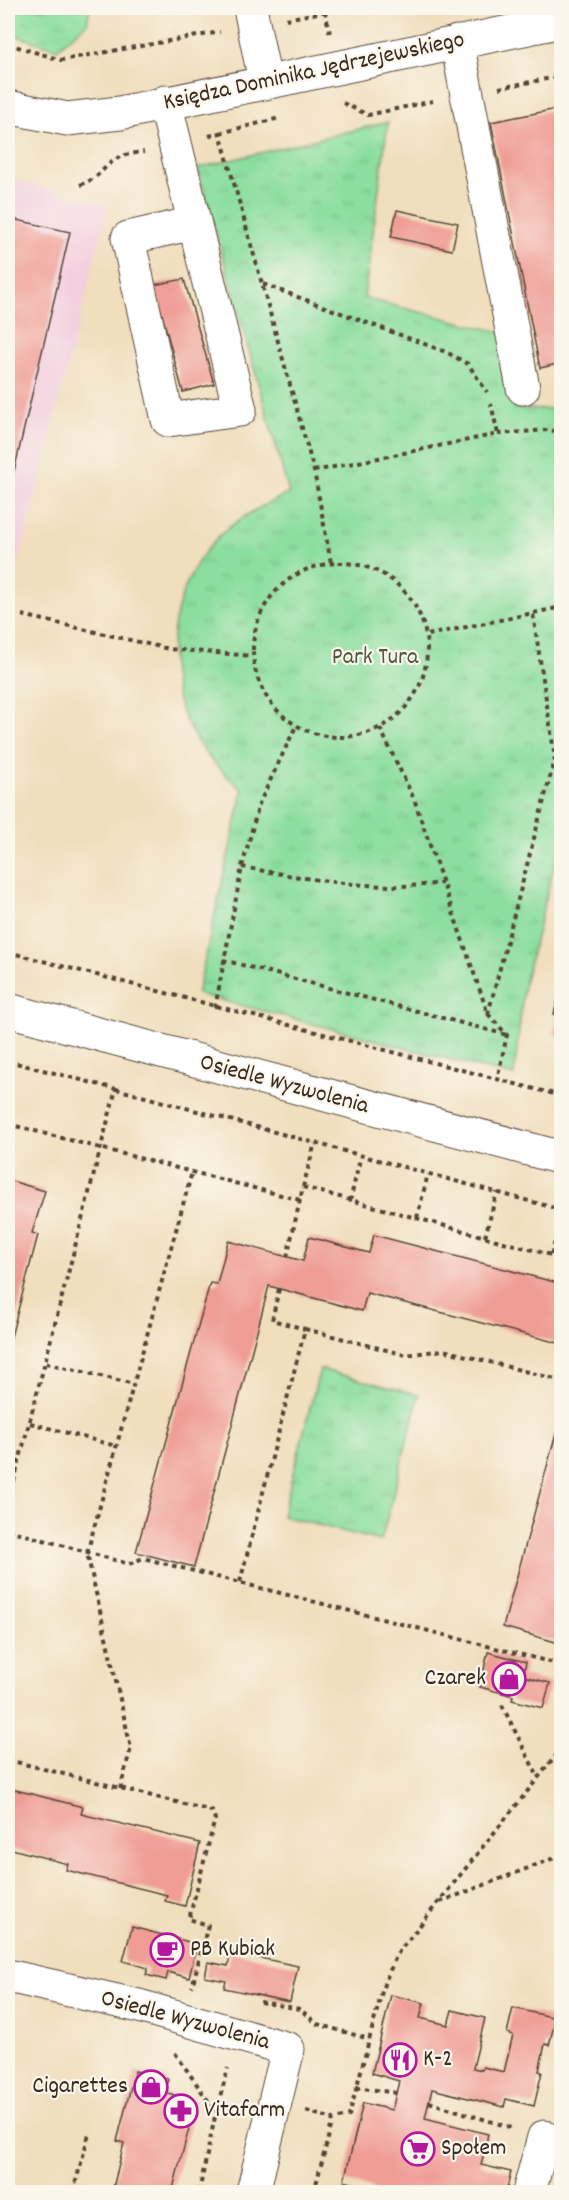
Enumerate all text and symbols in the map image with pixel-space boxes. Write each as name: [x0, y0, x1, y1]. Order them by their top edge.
street label: Księdza Dominika Jędrzejewskiego: [160, 23, 468, 121]
park label: Park Tura: [332, 641, 419, 675]
street label: Osiedle Wyzwolenia: [196, 1046, 373, 1124]
shop icon: Czarek: [491, 1661, 527, 1697]
place label: Czarek: [424, 1662, 486, 1696]
cafe icon: PB Kubiak: [149, 1932, 185, 1968]
place label: PB Kubiak: [190, 1933, 275, 1967]
street label: Osiedle Wyzwolenia: [97, 1982, 274, 2060]
restaurant icon: K-2: [382, 2042, 418, 2078]
place label: K-2: [423, 2043, 453, 2077]
shop icon: Cigarettes: [133, 2069, 169, 2105]
place label: Cigarettes: [32, 2070, 128, 2104]
pharmacy icon: Vitafarm: [163, 2093, 199, 2129]
place label: Vitafarm: [204, 2094, 285, 2128]
supermarket icon: Społem: [400, 2131, 436, 2167]
place label: Społem: [441, 2132, 506, 2166]

